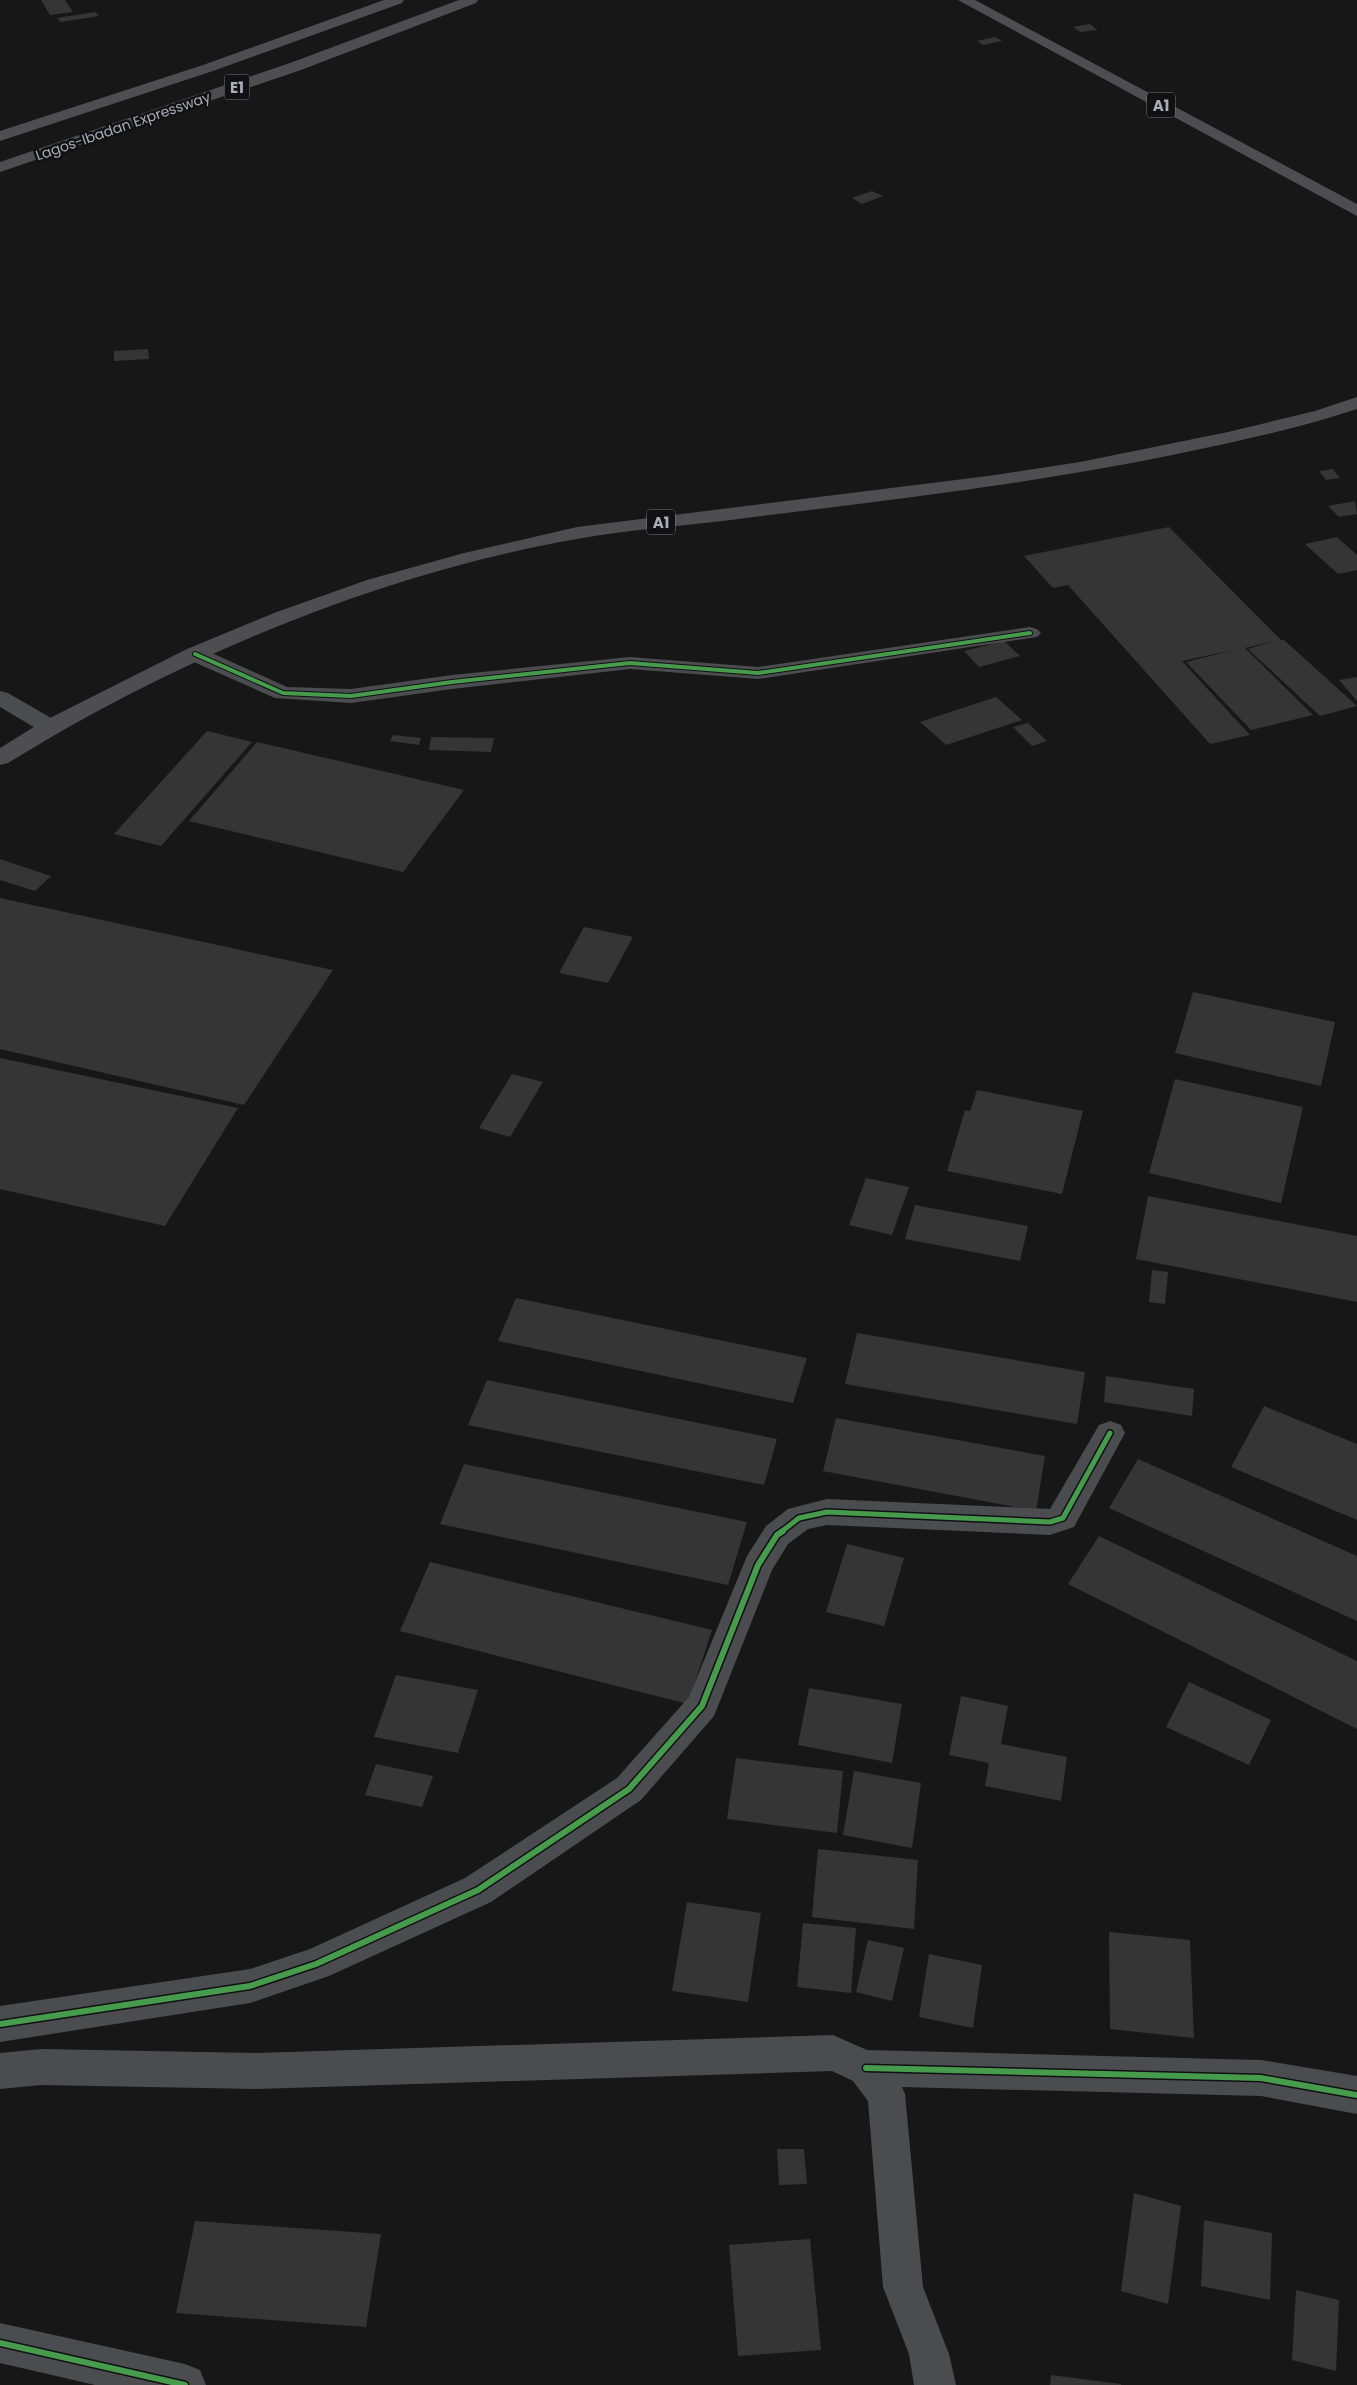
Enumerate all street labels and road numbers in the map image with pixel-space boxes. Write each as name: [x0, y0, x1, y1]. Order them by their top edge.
road number: E1: [224, 74, 250, 100]
street label: Lagos-Ibadan Expressway: [33, 87, 213, 165]
road number: A1: [1147, 92, 1175, 118]
road number: A1: [647, 510, 675, 534]

